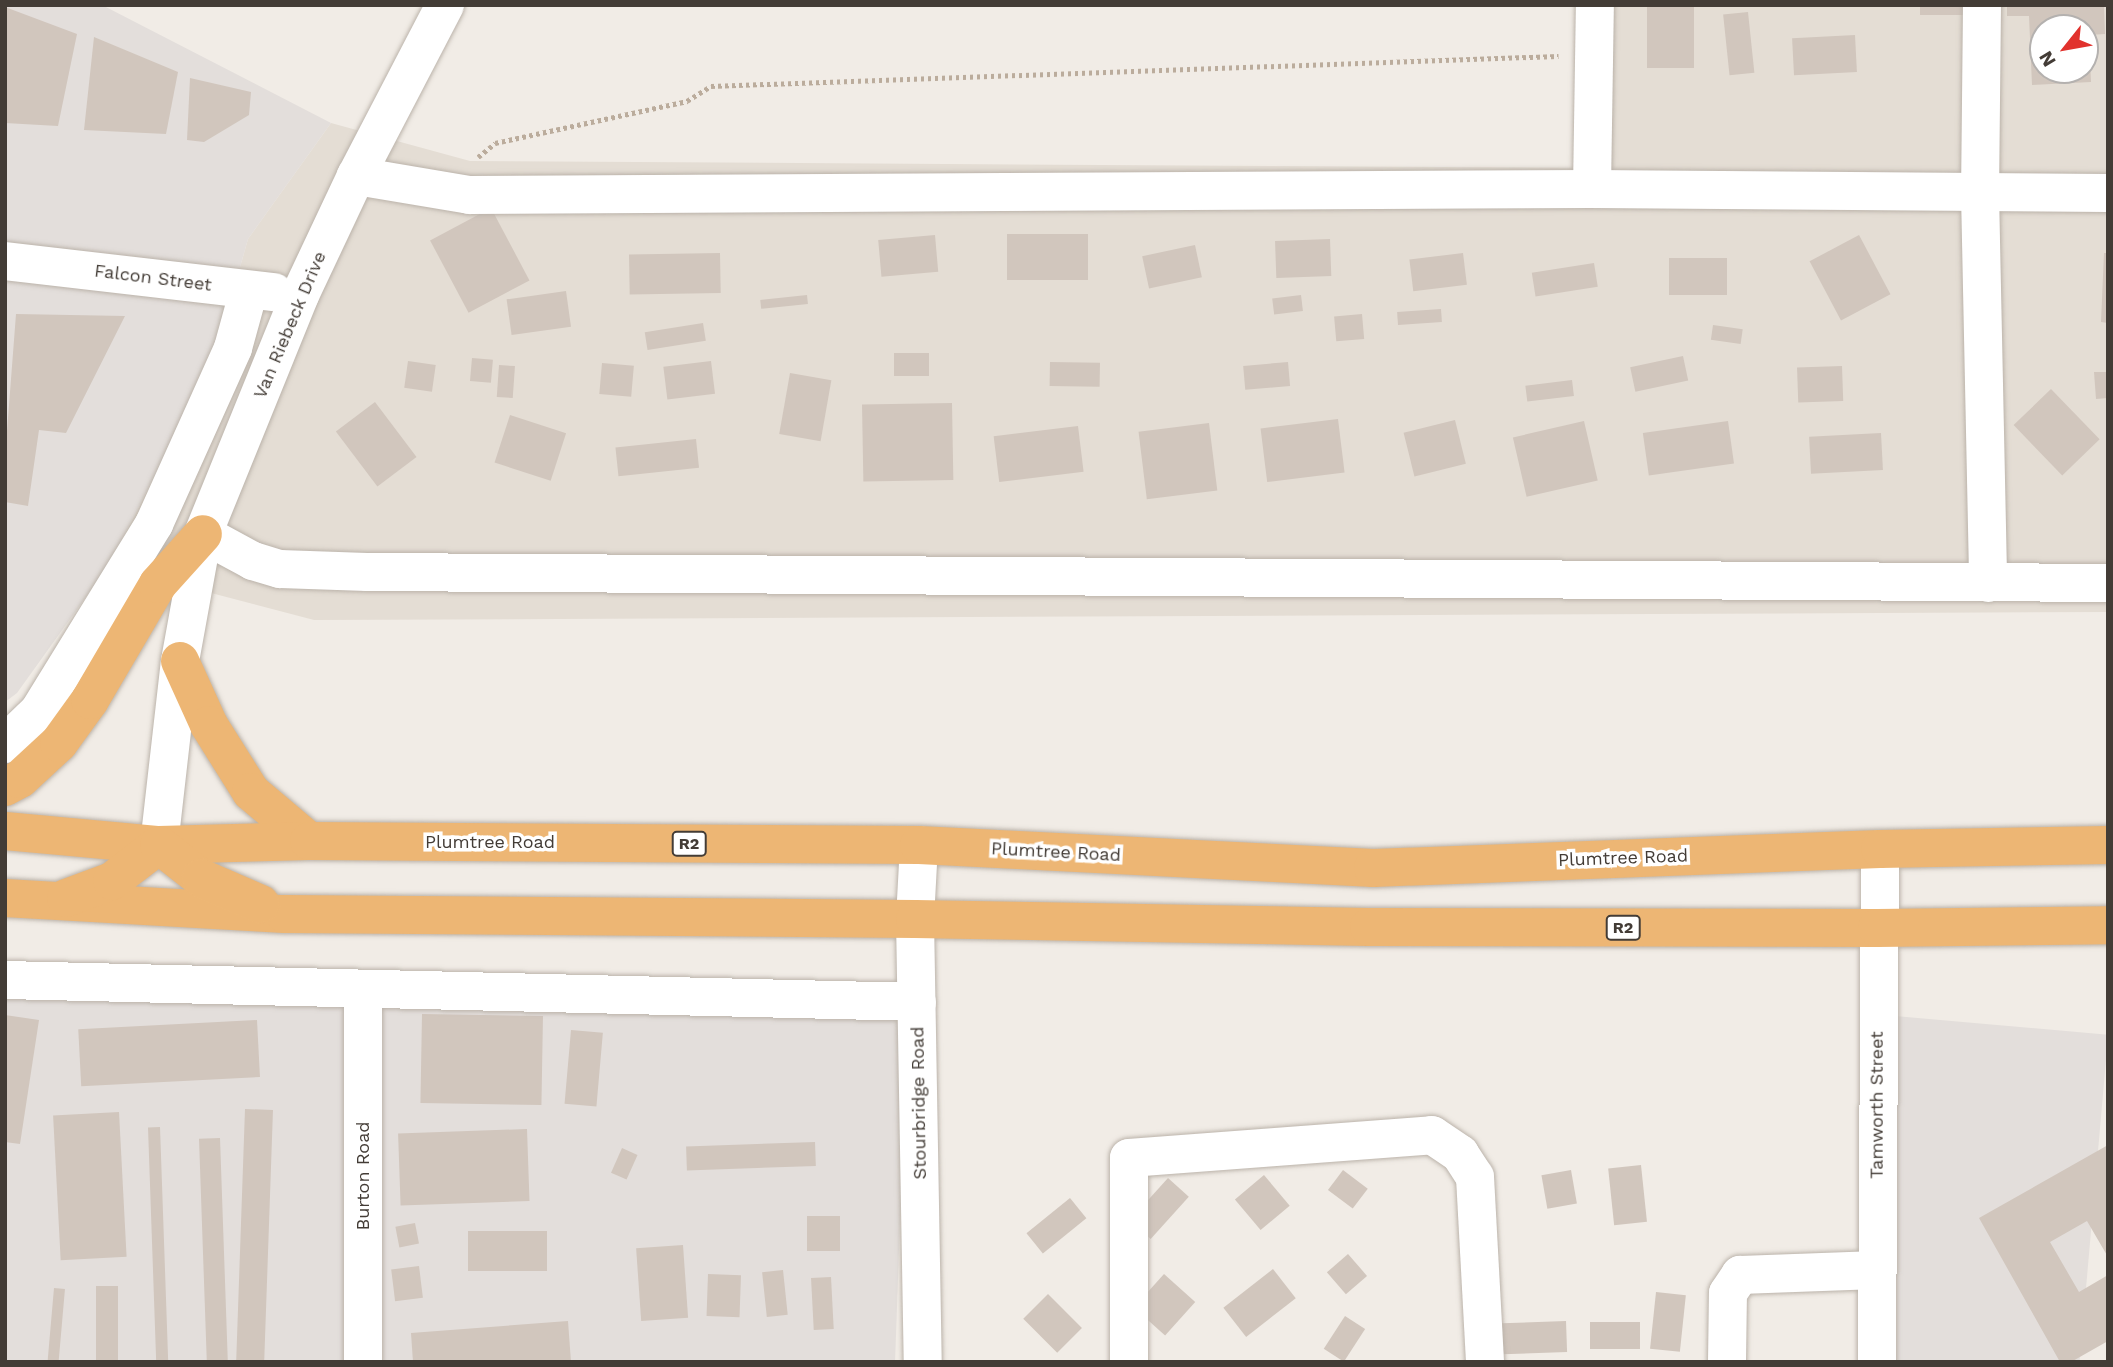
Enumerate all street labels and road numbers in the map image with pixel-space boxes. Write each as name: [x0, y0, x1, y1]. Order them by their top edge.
street label: Van Riebeck Drive: [249, 248, 331, 402]
street label: Falcon Street: [93, 260, 213, 296]
street label: Plumtree Road: [425, 831, 555, 853]
road number: R2: [672, 832, 706, 856]
street label: Plumtree Road: [990, 838, 1122, 866]
street label: Plumtree Road: [1558, 845, 1688, 871]
road number: R2: [1606, 916, 1640, 940]
street label: Stourbridge Road: [907, 1026, 931, 1180]
street label: Tamworth Street: [1866, 1031, 1888, 1179]
street label: Burton Road: [352, 1121, 374, 1231]

